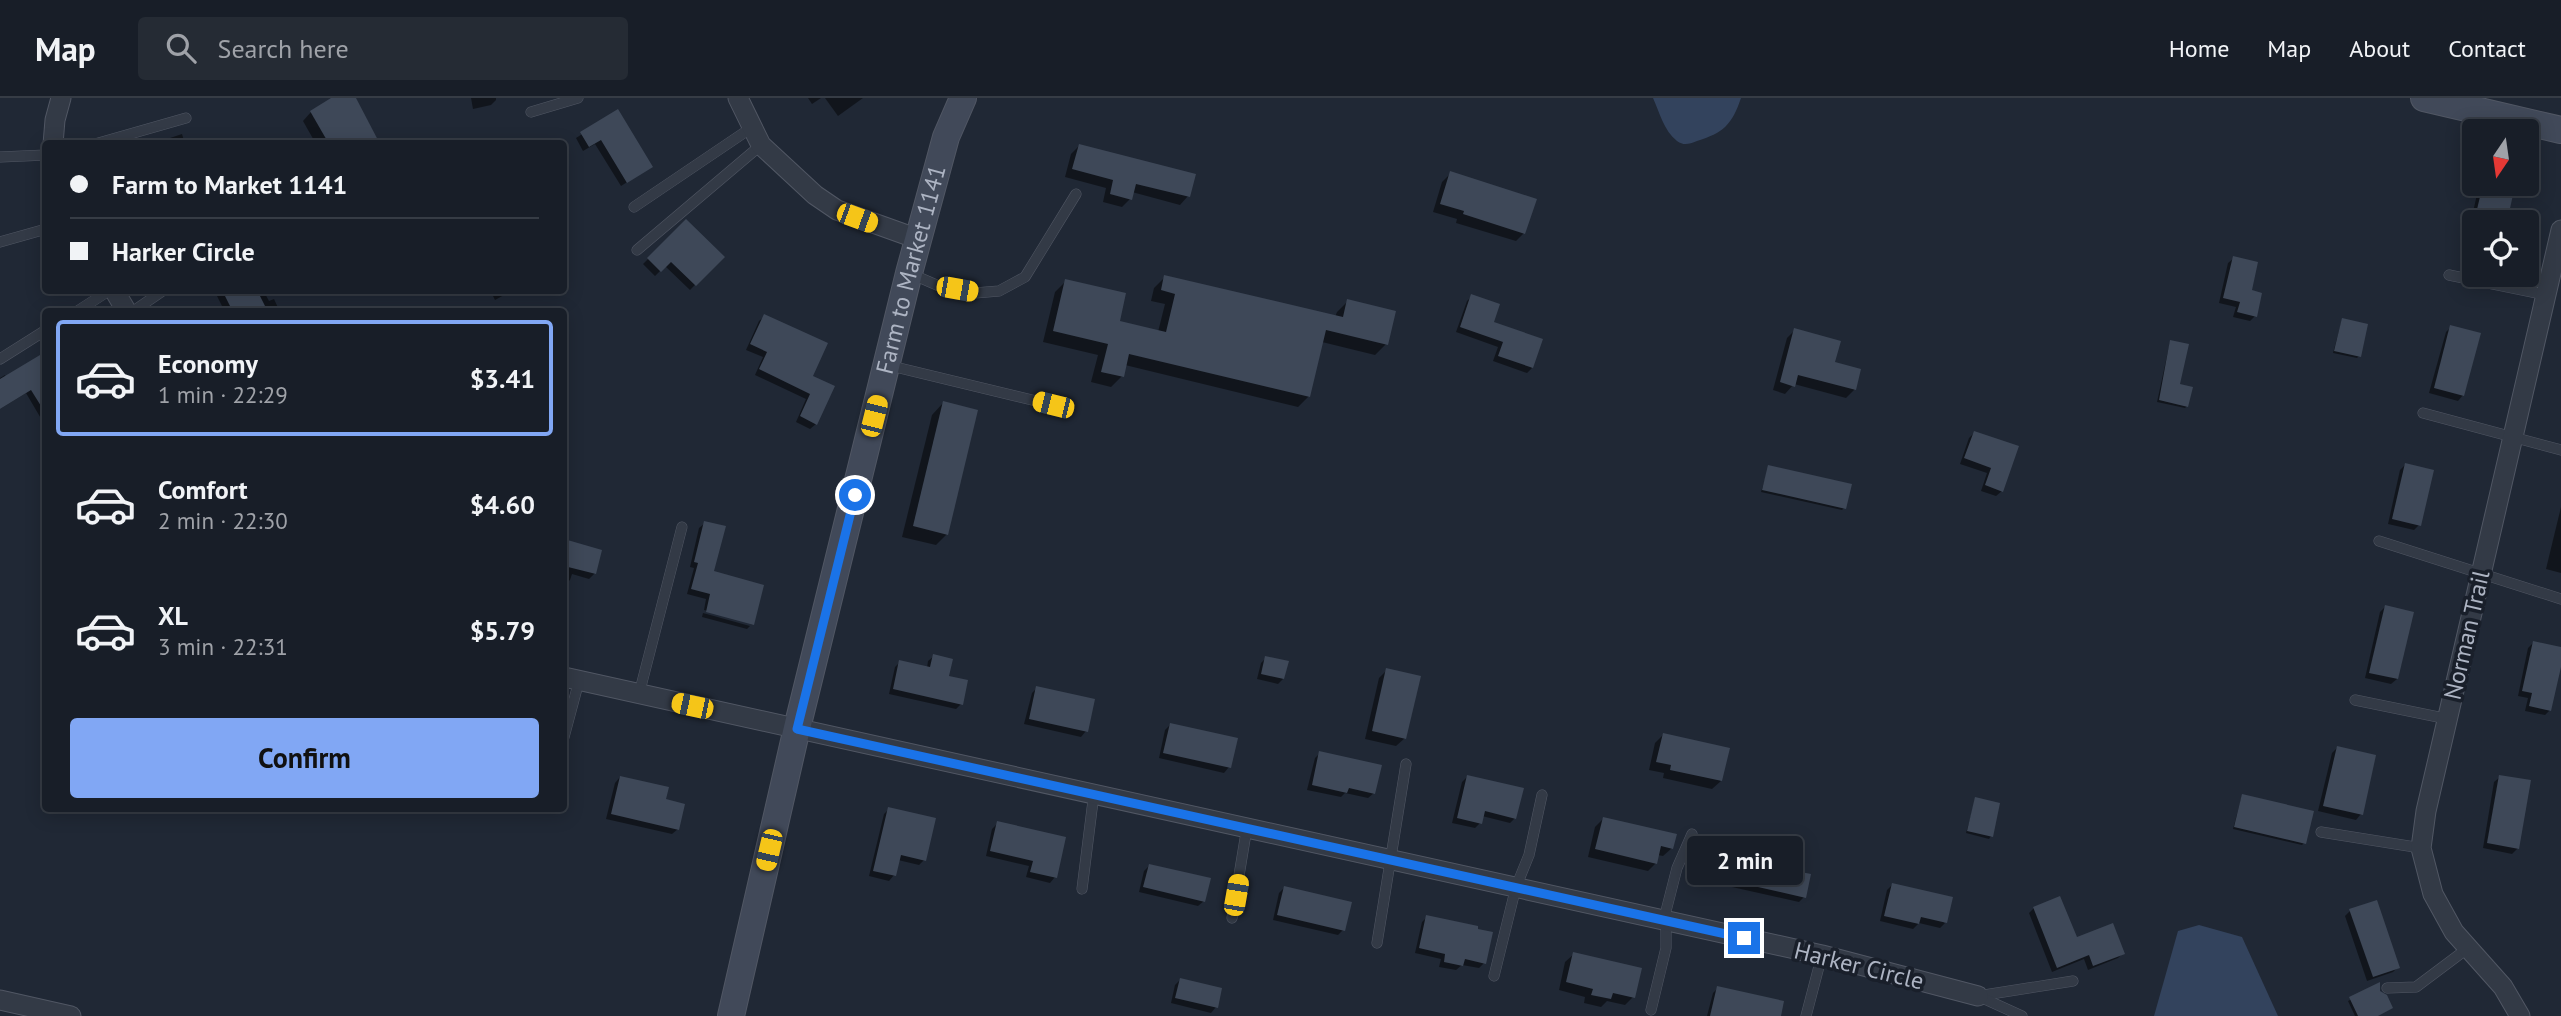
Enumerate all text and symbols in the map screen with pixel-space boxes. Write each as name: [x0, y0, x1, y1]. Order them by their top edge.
search box: [138, 17, 628, 80]
text: Map: [35, 27, 96, 70]
icon: search: [162, 29, 200, 67]
text: Search here: [218, 32, 349, 65]
text: Home: [2169, 33, 2229, 64]
text: Map: [2267, 33, 2311, 64]
text: About: [2349, 33, 2410, 64]
text: Contact: [2448, 33, 2526, 64]
north arrow: [2462, 119, 2539, 196]
map controls: [2462, 119, 2539, 287]
street label: Farm to Market 1141: [869, 161, 953, 377]
text: Farm to Market 1141: [112, 168, 347, 201]
car: [834, 201, 881, 235]
button: locate: [2462, 210, 2539, 287]
text: Harker Circle: [112, 235, 255, 268]
car: [935, 275, 980, 303]
icon: car: [74, 347, 137, 410]
text: Economy: [158, 347, 258, 380]
text: $3.41: [470, 362, 535, 395]
text: 1 min · 22:29: [158, 380, 288, 409]
car: [1031, 390, 1076, 420]
car: [859, 393, 890, 439]
icon: car: [74, 473, 137, 536]
text: Comfort: [158, 473, 248, 506]
route start: [839, 479, 871, 511]
text: $4.60: [470, 488, 535, 521]
text: 2 min · 22:30: [158, 506, 288, 535]
street label: Norman Trail: [2437, 567, 2496, 703]
icon: car: [74, 599, 137, 662]
text: XL: [158, 599, 188, 632]
text: $5.79: [470, 614, 535, 647]
text: 3 min · 22:31: [158, 632, 288, 661]
car: [670, 691, 715, 721]
button: Confirm: [70, 718, 539, 798]
car: [755, 827, 784, 873]
callout: 2 min: [1686, 836, 1802, 886]
text: 2 min: [1717, 846, 1773, 875]
car: [1223, 872, 1250, 918]
route end: [1728, 922, 1760, 954]
street label: Harker Circle: [1791, 934, 1927, 997]

